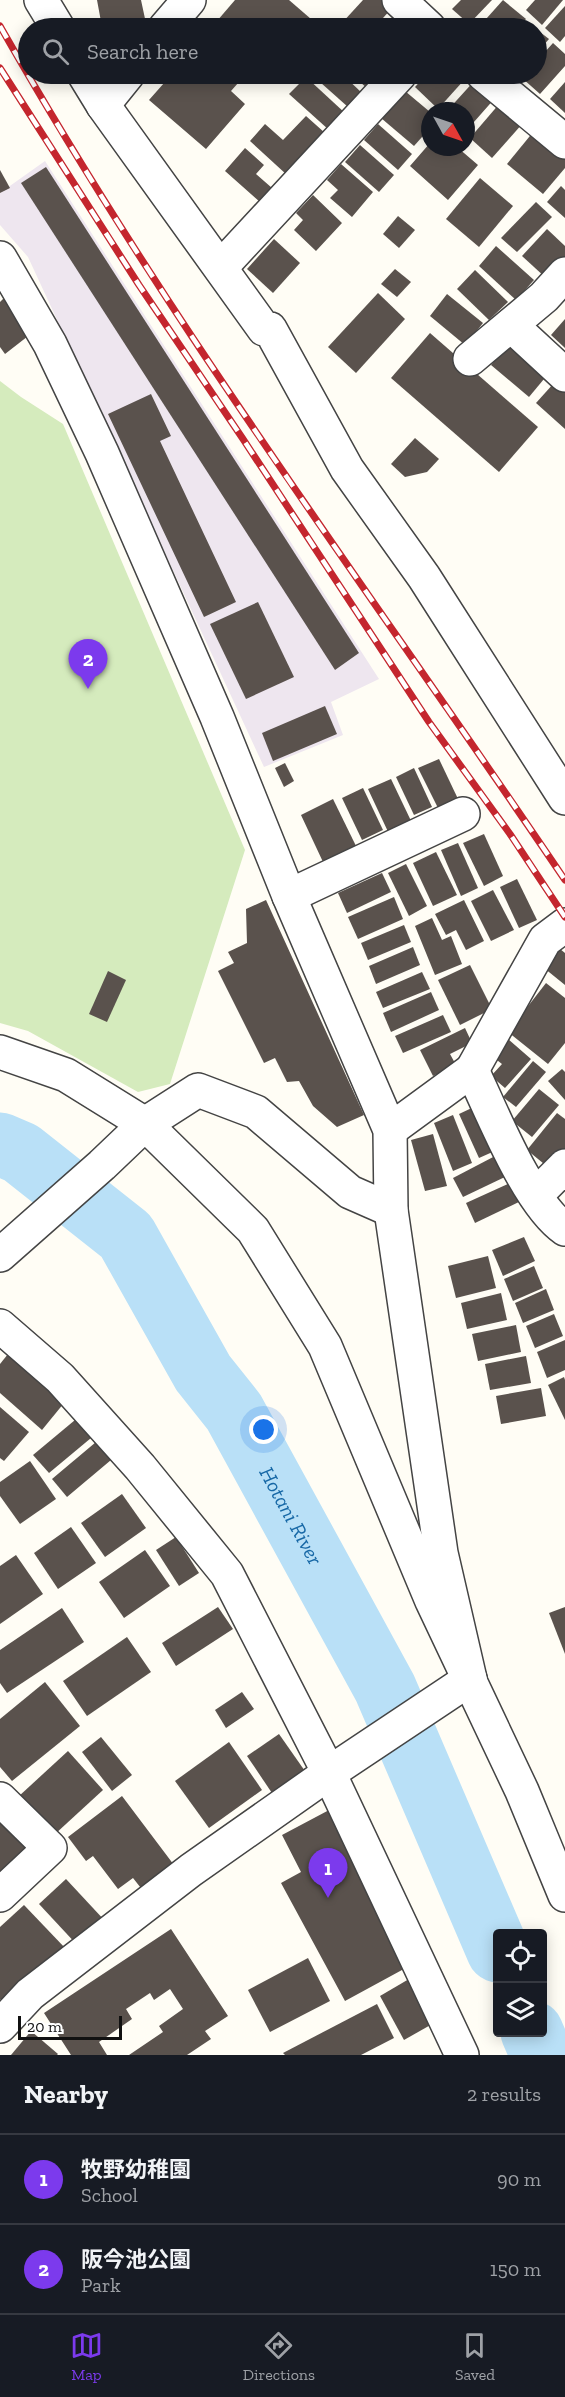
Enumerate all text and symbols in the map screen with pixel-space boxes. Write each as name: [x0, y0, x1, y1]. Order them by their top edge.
search box: [18, 18, 547, 84]
icon: search: [39, 35, 72, 68]
text: Search here: [87, 38, 198, 65]
north arrow: [421, 102, 475, 156]
pin: 2: [68, 640, 107, 689]
your location: [249, 1415, 278, 1444]
water label: Hotani River: [254, 1462, 328, 1570]
pin: 1: [308, 1848, 348, 1898]
map controls: [493, 1929, 547, 2037]
button: locate: [493, 1929, 547, 1983]
button: layers: [493, 1983, 547, 2037]
scale bar: [18, 2013, 122, 2040]
text: 20 m: [27, 2017, 62, 2036]
text: Nearby: [24, 2078, 108, 2110]
text: 2 results: [467, 2082, 541, 2106]
text: 牧野幼稚園: [81, 2156, 191, 2183]
text: 1: [39, 2167, 48, 2191]
text: 90 m: [497, 2167, 541, 2191]
text: School: [81, 2183, 138, 2207]
text: 阪今池公園: [81, 2246, 191, 2273]
text: 2: [38, 2257, 49, 2281]
text: 150 m: [490, 2257, 541, 2281]
text: Park: [81, 2273, 121, 2297]
tab: Map: [70, 2329, 103, 2384]
tab: Directions: [243, 2329, 315, 2384]
tab: Saved: [455, 2329, 495, 2384]

